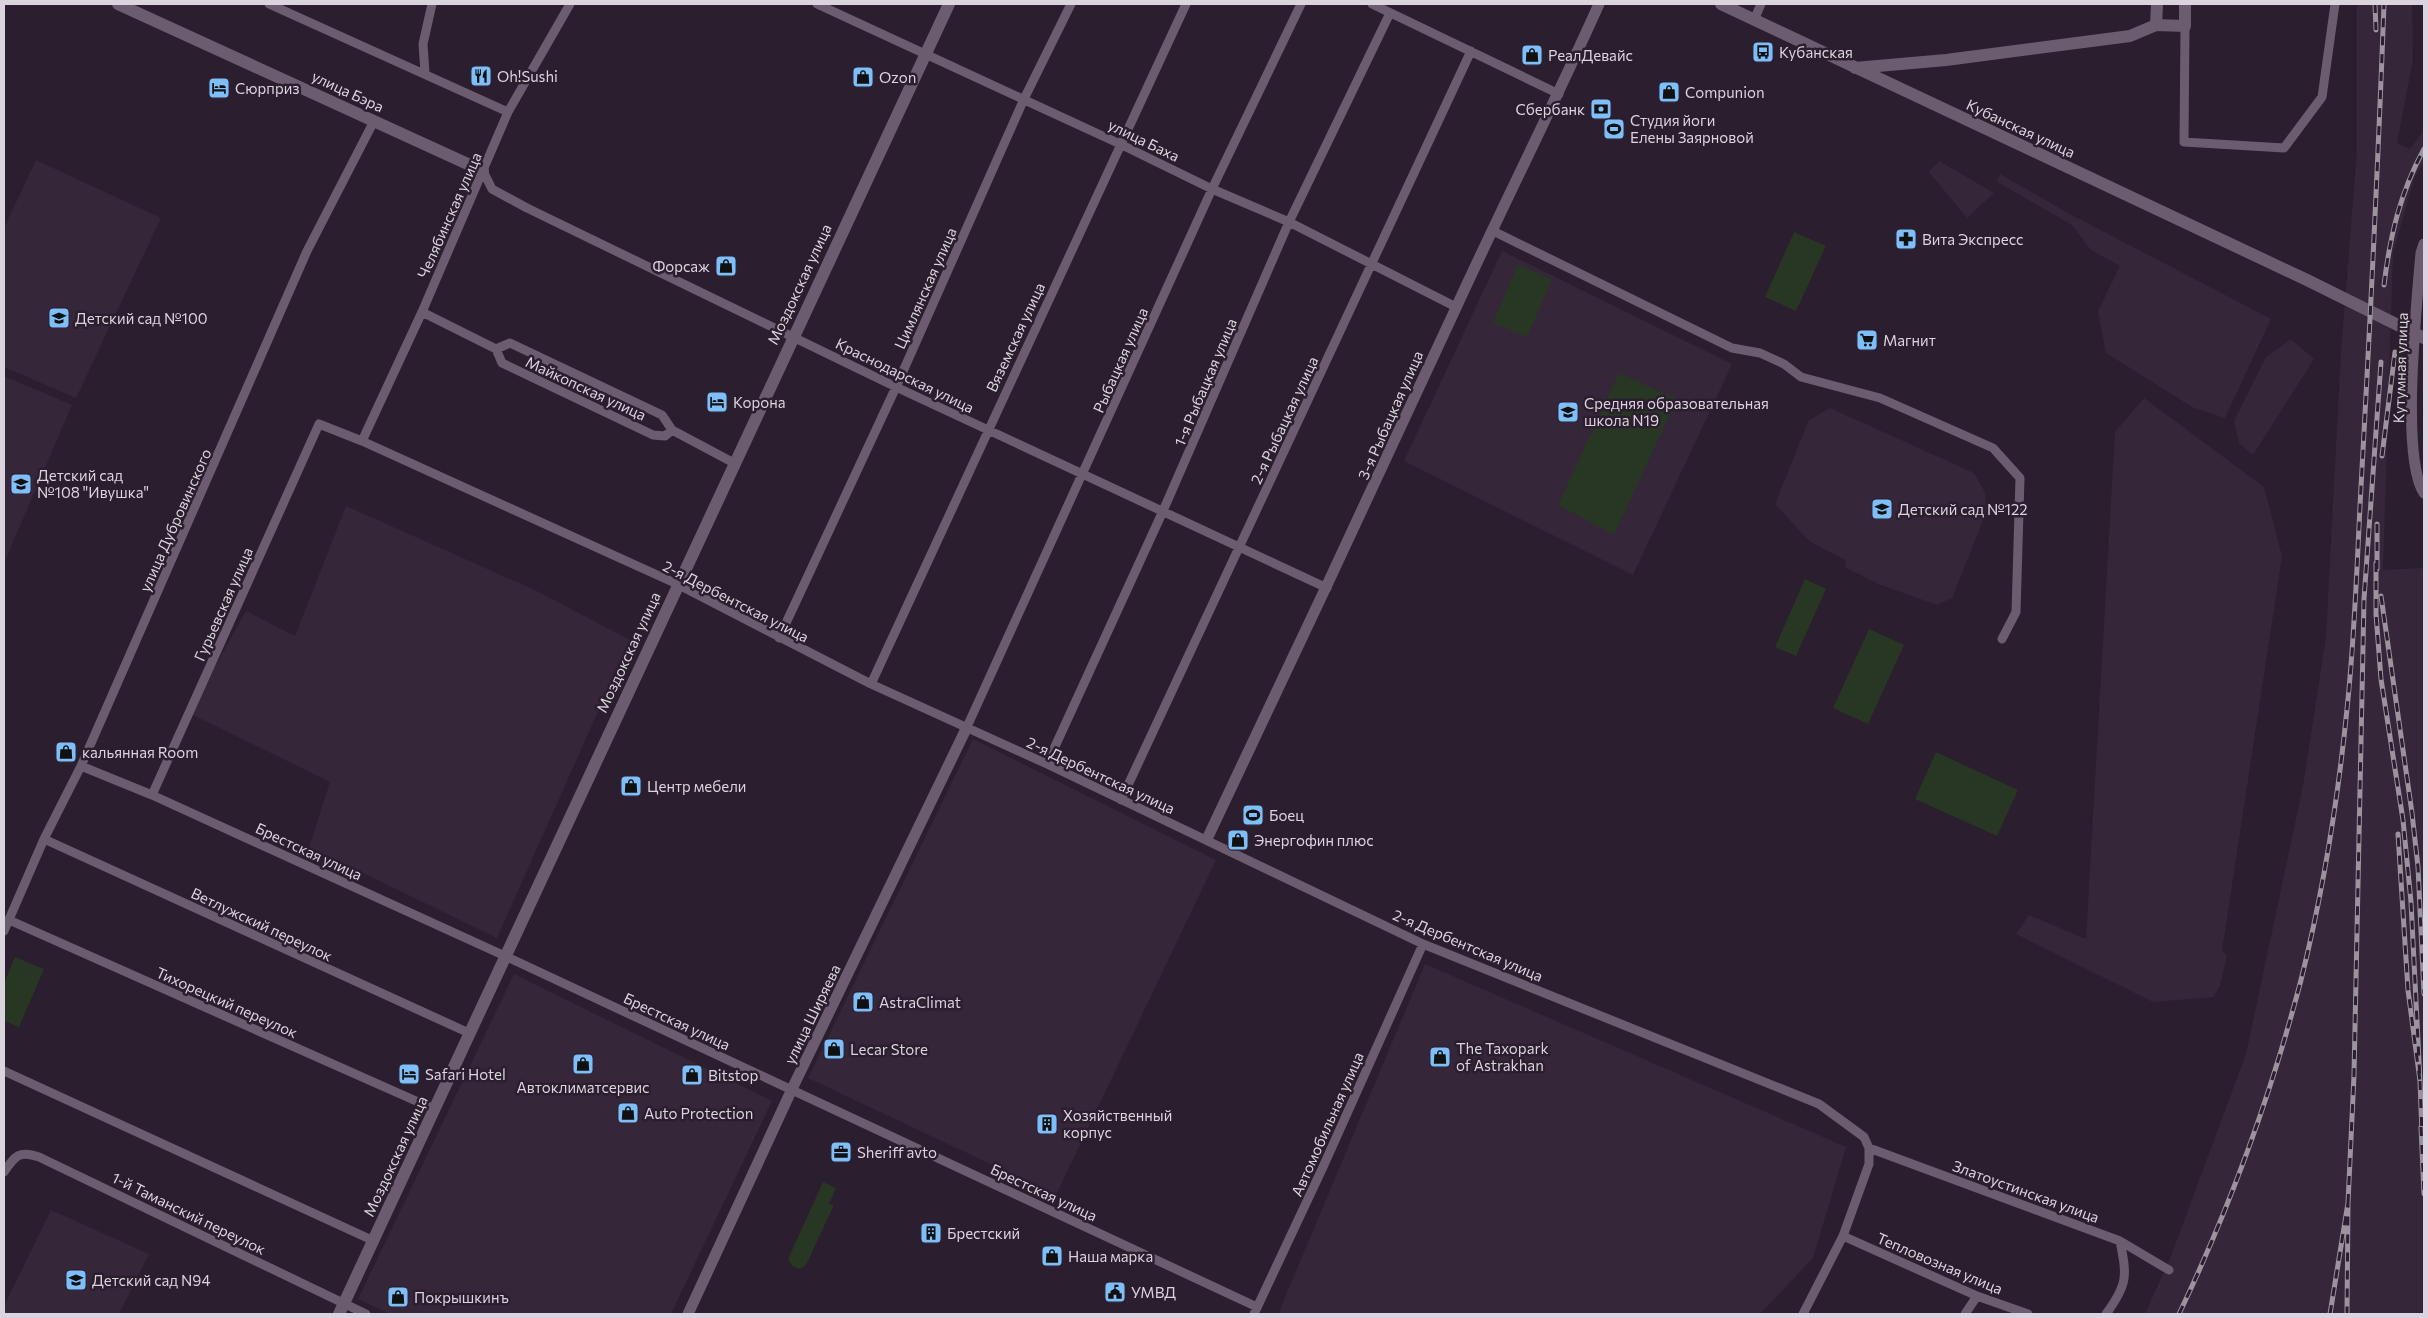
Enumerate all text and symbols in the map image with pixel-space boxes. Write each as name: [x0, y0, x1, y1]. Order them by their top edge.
bus stop icon: Кубанская: [1751, 40, 1775, 64]
shop icon: РеалДевайс: [1520, 43, 1544, 67]
place label: Кубанская: [1779, 43, 1853, 61]
place label: РеалДевайс: [1548, 46, 1633, 64]
restaurant icon: Oh!Sushi: [469, 64, 493, 88]
shop icon: Ozon: [851, 65, 875, 89]
street label: улица Бэра: [309, 66, 387, 116]
place label: Oh!Sushi: [497, 67, 558, 85]
place label: Ozon: [879, 68, 916, 86]
hotel icon: Сюрприз: [207, 76, 231, 100]
place label: Сюрприз: [235, 79, 300, 97]
shop icon: Compunion: [1657, 80, 1681, 104]
place label: Compunion: [1685, 83, 1765, 101]
street label: Кубанская улица: [1964, 95, 2078, 161]
bank icon: Сбербанк: [1589, 97, 1613, 121]
place label: Сбербанк: [1516, 100, 1585, 118]
place label: Студия йоги Елены Заярновой: [1630, 111, 1754, 146]
street label: улица Баха: [1106, 115, 1182, 165]
sports icon: Студия йоги Елены Заярновой: [1602, 117, 1626, 141]
street label: Челябинская улица: [413, 149, 485, 281]
street label: Моздокская улица: [763, 221, 835, 347]
street label: Цимлянская улица: [890, 225, 960, 351]
pharmacy icon: Вита Экспресс: [1894, 227, 1918, 251]
place label: Вита Экспресс: [1922, 230, 2023, 248]
shop icon: Форсаж: [714, 254, 738, 278]
place label: Форсаж: [652, 257, 710, 275]
street label: Вяземская улица: [982, 280, 1048, 394]
street label: Рыбацкая улица: [1089, 305, 1151, 415]
school or university icon: Детский сад №100: [47, 306, 71, 330]
place label: Детский сад №100: [75, 309, 208, 327]
street label: Кутумная улица: [2389, 312, 2411, 424]
street label: 1-я Рыбацкая улица: [1170, 315, 1240, 449]
supermarket icon: Магнит: [1855, 328, 1879, 352]
place label: Магнит: [1883, 331, 1936, 349]
street label: Краснодарская улица: [833, 334, 977, 416]
street label: 3-я Рыбацкая улица: [1353, 348, 1427, 482]
street label: Майкопская улица: [523, 352, 649, 424]
street label: 2-я Рыбацкая улица: [1246, 353, 1322, 487]
hotel icon: Корона: [705, 390, 729, 414]
place label: Корона: [733, 393, 786, 411]
place label: Средняя образовательная школа N19: [1584, 394, 1769, 429]
school or university icon: Средняя образовательная школа N19: [1556, 400, 1580, 424]
street label: улица Дубровинского: [135, 446, 215, 594]
place label: Детский сад №108 "Ивушка": [37, 466, 149, 501]
school or university icon: Детский сад №108 "Ивушка": [9, 472, 33, 496]
school or university icon: Детский сад №122: [1870, 497, 1894, 521]
place label: Детский сад №122: [1898, 500, 2028, 518]
street label: Гурьевская улица: [190, 544, 256, 664]
street label: 2-я Дербентская улица: [660, 556, 812, 646]
street label: Моздокская улица: [592, 589, 664, 715]
street label: 2-я Дербентская улица: [1024, 733, 1178, 817]
shop icon: кальянная Room: [54, 740, 78, 764]
place label: кальянная Room: [82, 743, 198, 761]
shop icon: Центр мебели: [619, 774, 643, 798]
place label: Центр мебели: [647, 777, 746, 795]
sports icon: Боец: [1241, 803, 1265, 827]
place label: Боец: [1269, 806, 1304, 824]
street label: Брестская улица: [253, 818, 365, 884]
shop icon: Энергофин плюс: [1226, 828, 1250, 852]
place label: Энергофин плюс: [1254, 831, 1374, 849]
street label: Ветлужский переулок: [189, 883, 335, 965]
street label: 2-я Дербентская улица: [1390, 905, 1546, 985]
street label: улица Ширяева: [780, 961, 844, 1067]
street label: Тихорецкий переулок: [153, 963, 301, 1041]
street label: Брестская улица: [621, 988, 733, 1054]
shop icon: AstraClimat: [851, 990, 875, 1014]
place label: AstraClimat: [879, 993, 961, 1011]
shop icon: Lecar Store: [822, 1037, 846, 1061]
place label: The Taxopark of Astrakhan: [1456, 1039, 1549, 1074]
place label: Lecar Store: [850, 1040, 928, 1058]
shop icon: The Taxopark of Astrakhan: [1428, 1045, 1452, 1069]
street label: Автомобильная улица: [1287, 1049, 1367, 1199]
shop icon: Автоклиматсервис: [571, 1052, 595, 1076]
hotel icon: Safari Hotel: [397, 1062, 421, 1086]
shop icon: Bitstop: [680, 1063, 704, 1087]
place label: Safari Hotel: [425, 1065, 506, 1083]
place label: Bitstop: [708, 1066, 758, 1084]
place label: Автоклиматсервис: [517, 1078, 650, 1096]
street label: Моздокская улица: [359, 1093, 431, 1219]
shop icon: Auto Protection: [616, 1101, 640, 1125]
place label: Auto Protection: [644, 1104, 753, 1122]
place label: Хозяйственный корпус: [1063, 1106, 1172, 1141]
building icon: Хозяйственный корпус: [1035, 1112, 1059, 1136]
office icon: Sheriff avto: [829, 1140, 853, 1164]
place label: Sheriff avto: [857, 1143, 937, 1161]
street label: Златоустинская улица: [1950, 1156, 2102, 1226]
street label: Брестская улица: [988, 1159, 1100, 1225]
street label: 1-й Таманский переулок: [109, 1168, 269, 1258]
building icon: Брестский: [919, 1221, 943, 1245]
place label: Брестский: [947, 1224, 1020, 1242]
street label: Тепловозная улица: [1874, 1228, 2006, 1298]
shop icon: Наша марка: [1040, 1244, 1064, 1268]
place label: Наша марка: [1068, 1247, 1153, 1265]
school or university icon: Детский сад N94: [64, 1268, 88, 1292]
place label: Детский сад N94: [92, 1271, 210, 1289]
public building icon: УМВД: [1103, 1280, 1127, 1304]
place label: УМВД: [1131, 1283, 1176, 1301]
shop icon: Покрышкинъ: [386, 1285, 410, 1309]
place label: Покрышкинъ: [414, 1288, 509, 1306]

